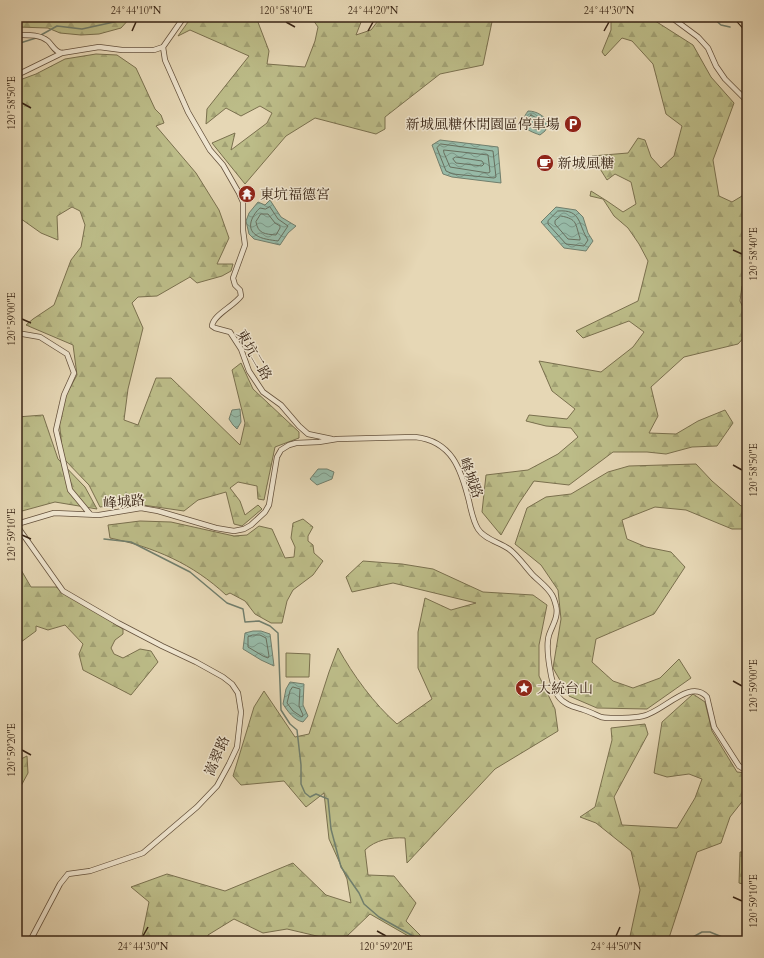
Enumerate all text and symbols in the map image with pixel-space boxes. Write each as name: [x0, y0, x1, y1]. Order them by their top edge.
text: 24°44'10"N: [111, 4, 162, 18]
text: 120°58'40"E: [259, 4, 313, 18]
text: 24°44'20"N: [348, 4, 399, 18]
text: 24°44'30"N: [584, 4, 635, 18]
text: 120°58'50"E: [5, 76, 19, 130]
parking icon: 新城風糖休閒園區停車場: [563, 114, 583, 134]
place label: 新城風糖休閒園區停車場: [406, 115, 560, 134]
cafe icon: 新城風糖: [535, 153, 555, 173]
place label: 新城風糖: [558, 154, 614, 173]
temple icon: 東坑福德宮: [237, 184, 257, 204]
place label: 東坑福德宮: [260, 185, 330, 204]
text: 120°58'40"E: [747, 227, 761, 281]
text: 120°59'00"E: [5, 292, 19, 346]
street label: 東坑二路: [232, 326, 276, 384]
text: 120°58'50"E: [747, 443, 761, 497]
street label: 峰城路: [455, 455, 487, 501]
street label: 峰城路: [102, 491, 146, 513]
text: 120°59'10"E: [5, 508, 19, 562]
text: 120°59'00"E: [747, 659, 761, 713]
place icon: 大統台山: [514, 678, 534, 698]
place label: 大統台山: [537, 679, 593, 698]
text: 120°59'20"E: [5, 723, 19, 777]
street label: 嵩翠路: [200, 733, 234, 779]
text: 120°59'10"E: [747, 874, 761, 928]
text: 24°44'30"N: [118, 940, 169, 954]
text: 120°59'20"E: [359, 940, 413, 954]
text: 24°44'50"N: [591, 940, 642, 954]

